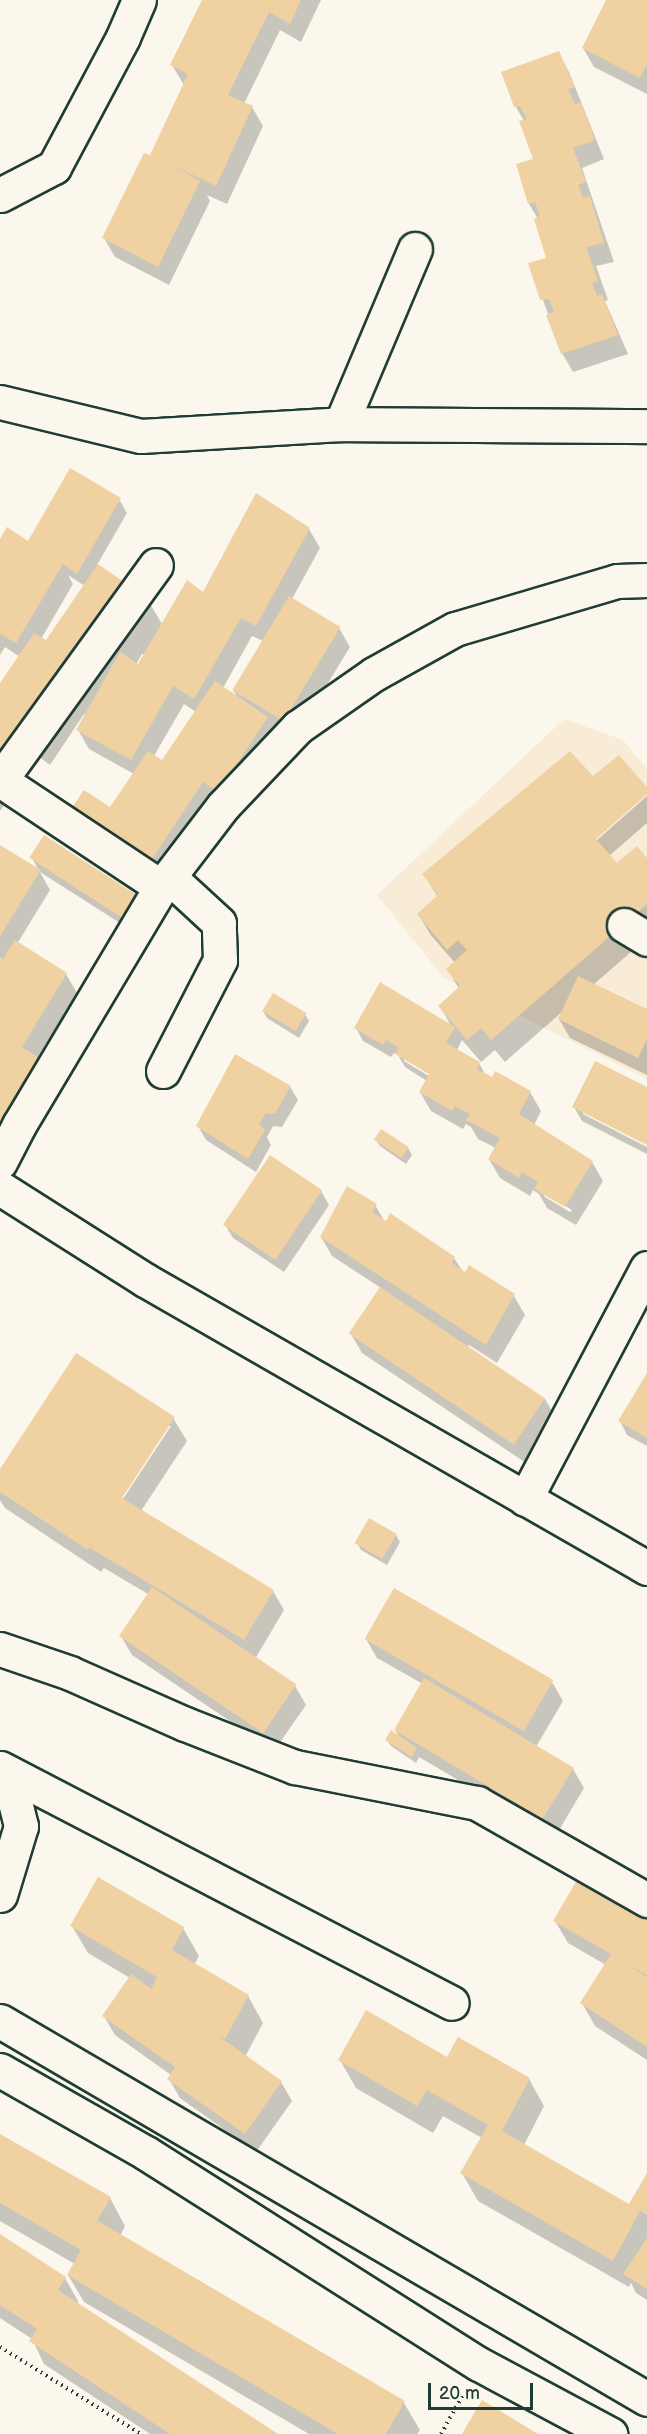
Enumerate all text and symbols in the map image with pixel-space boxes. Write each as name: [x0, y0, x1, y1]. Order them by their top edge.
scale bar: [431, 2371, 536, 2409]
text: 20 m: [439, 2383, 480, 2404]

